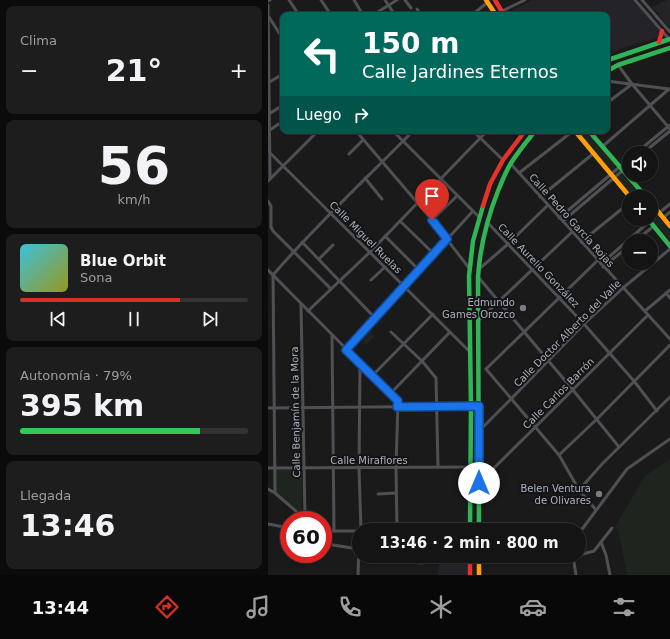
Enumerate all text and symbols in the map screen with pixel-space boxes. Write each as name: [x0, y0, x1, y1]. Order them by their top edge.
text: 150 m: [362, 27, 459, 60]
icon: left: [296, 28, 348, 80]
text: Clima: [20, 33, 57, 48]
text: 21°: [106, 53, 162, 88]
text: −: [20, 58, 38, 83]
text: +: [230, 58, 248, 83]
text: Calle Jardines Eternos: [362, 61, 558, 82]
icon: right: [350, 104, 372, 126]
text: Luego: [296, 106, 342, 124]
text: 56: [98, 136, 170, 196]
map controls: [622, 146, 658, 270]
button: sound: [622, 146, 658, 182]
street label: Calle Pedro García Rojas: [527, 172, 616, 269]
pin: [415, 179, 449, 220]
icon: arrive: [421, 185, 443, 207]
button: +: [622, 190, 658, 226]
text: km/h: [118, 192, 150, 207]
street label: Calle Miguel Ruelas: [327, 199, 404, 276]
street label: Calle Aurelio González: [496, 221, 581, 309]
button: −: [622, 234, 658, 270]
text: Blue Orbit: [80, 252, 166, 270]
text: Sona: [80, 270, 112, 285]
street label: Calle Doctor Alberto del Valle: [512, 278, 623, 389]
place label: Edmundo Games Orozco: [442, 297, 515, 320]
marker: Edmundo Games Orozco: [518, 303, 528, 313]
icon: previous: [47, 308, 69, 330]
icon: pause: [123, 308, 145, 330]
icon: next: [199, 308, 221, 330]
street label: Calle Benjamín de la Mora: [289, 346, 302, 478]
street label: Calle Carlos Barrón: [521, 356, 596, 431]
text: Autonomía · 79%: [20, 368, 132, 383]
text: 395 km: [20, 388, 144, 423]
street label: Calle Miraflores: [330, 455, 408, 466]
position arrow: [458, 462, 500, 504]
place label: Belen Ventura de Olivares: [520, 483, 591, 506]
text: Llegada: [20, 488, 71, 503]
marker: Belen Ventura de Olivares: [594, 489, 604, 499]
text: 13:46: [20, 508, 116, 543]
speed limit sign: 60: [280, 511, 332, 563]
text: 13:46 · 2 min · 800 m: [379, 534, 559, 552]
icon: directions: [153, 593, 181, 621]
icon: music: [244, 593, 272, 621]
icon: phone: [336, 593, 364, 621]
icon: climate: [427, 593, 455, 621]
icon: car: [519, 593, 547, 621]
icon: filters: [610, 593, 638, 621]
text: 13:44: [32, 597, 89, 618]

